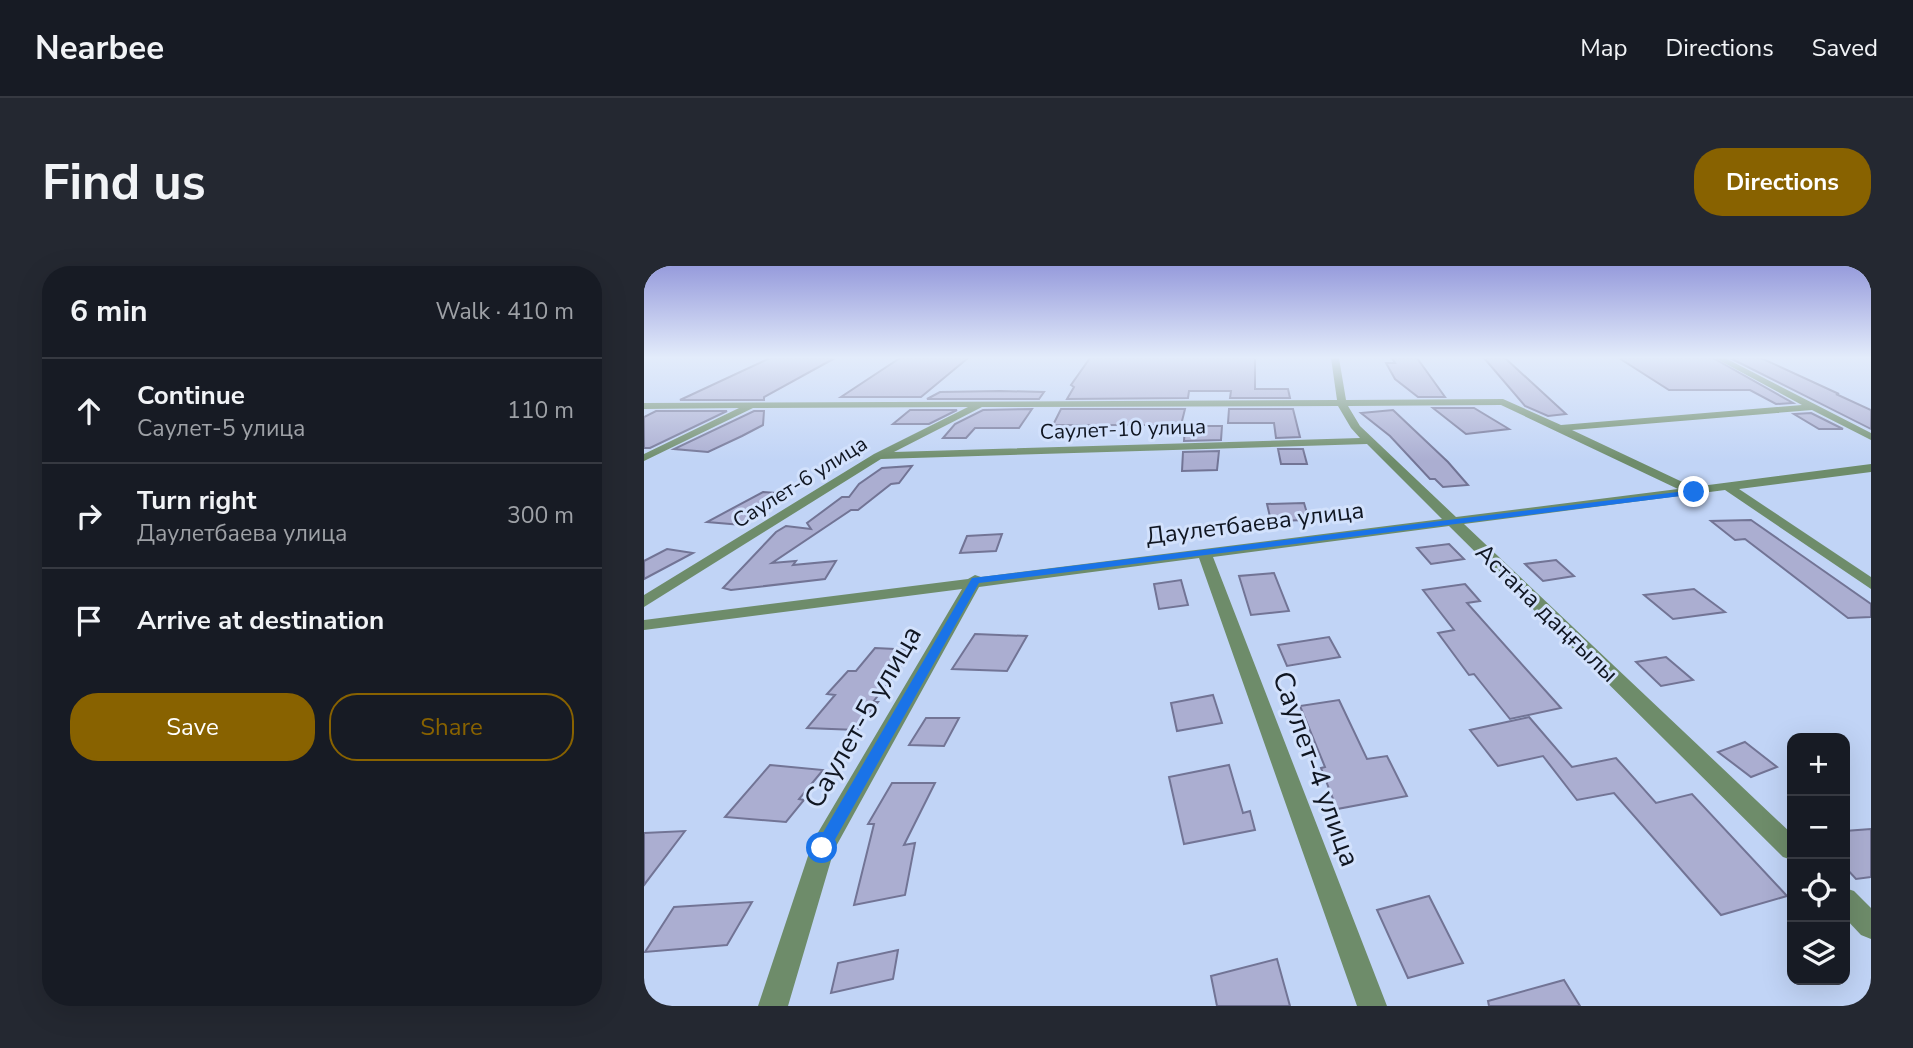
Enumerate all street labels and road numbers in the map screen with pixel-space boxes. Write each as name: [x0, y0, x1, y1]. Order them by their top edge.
street label: Саулет-10 улица: [1039, 412, 1207, 446]
street label: Саулет-6 улица: [727, 429, 873, 535]
street label: Даулетбаева улица: [1144, 494, 1366, 552]
street label: Астана даңғылы: [1469, 537, 1625, 689]
street label: Саулет-5 улица: [795, 619, 931, 815]
street label: Саулет-4 улица: [1263, 666, 1369, 872]

